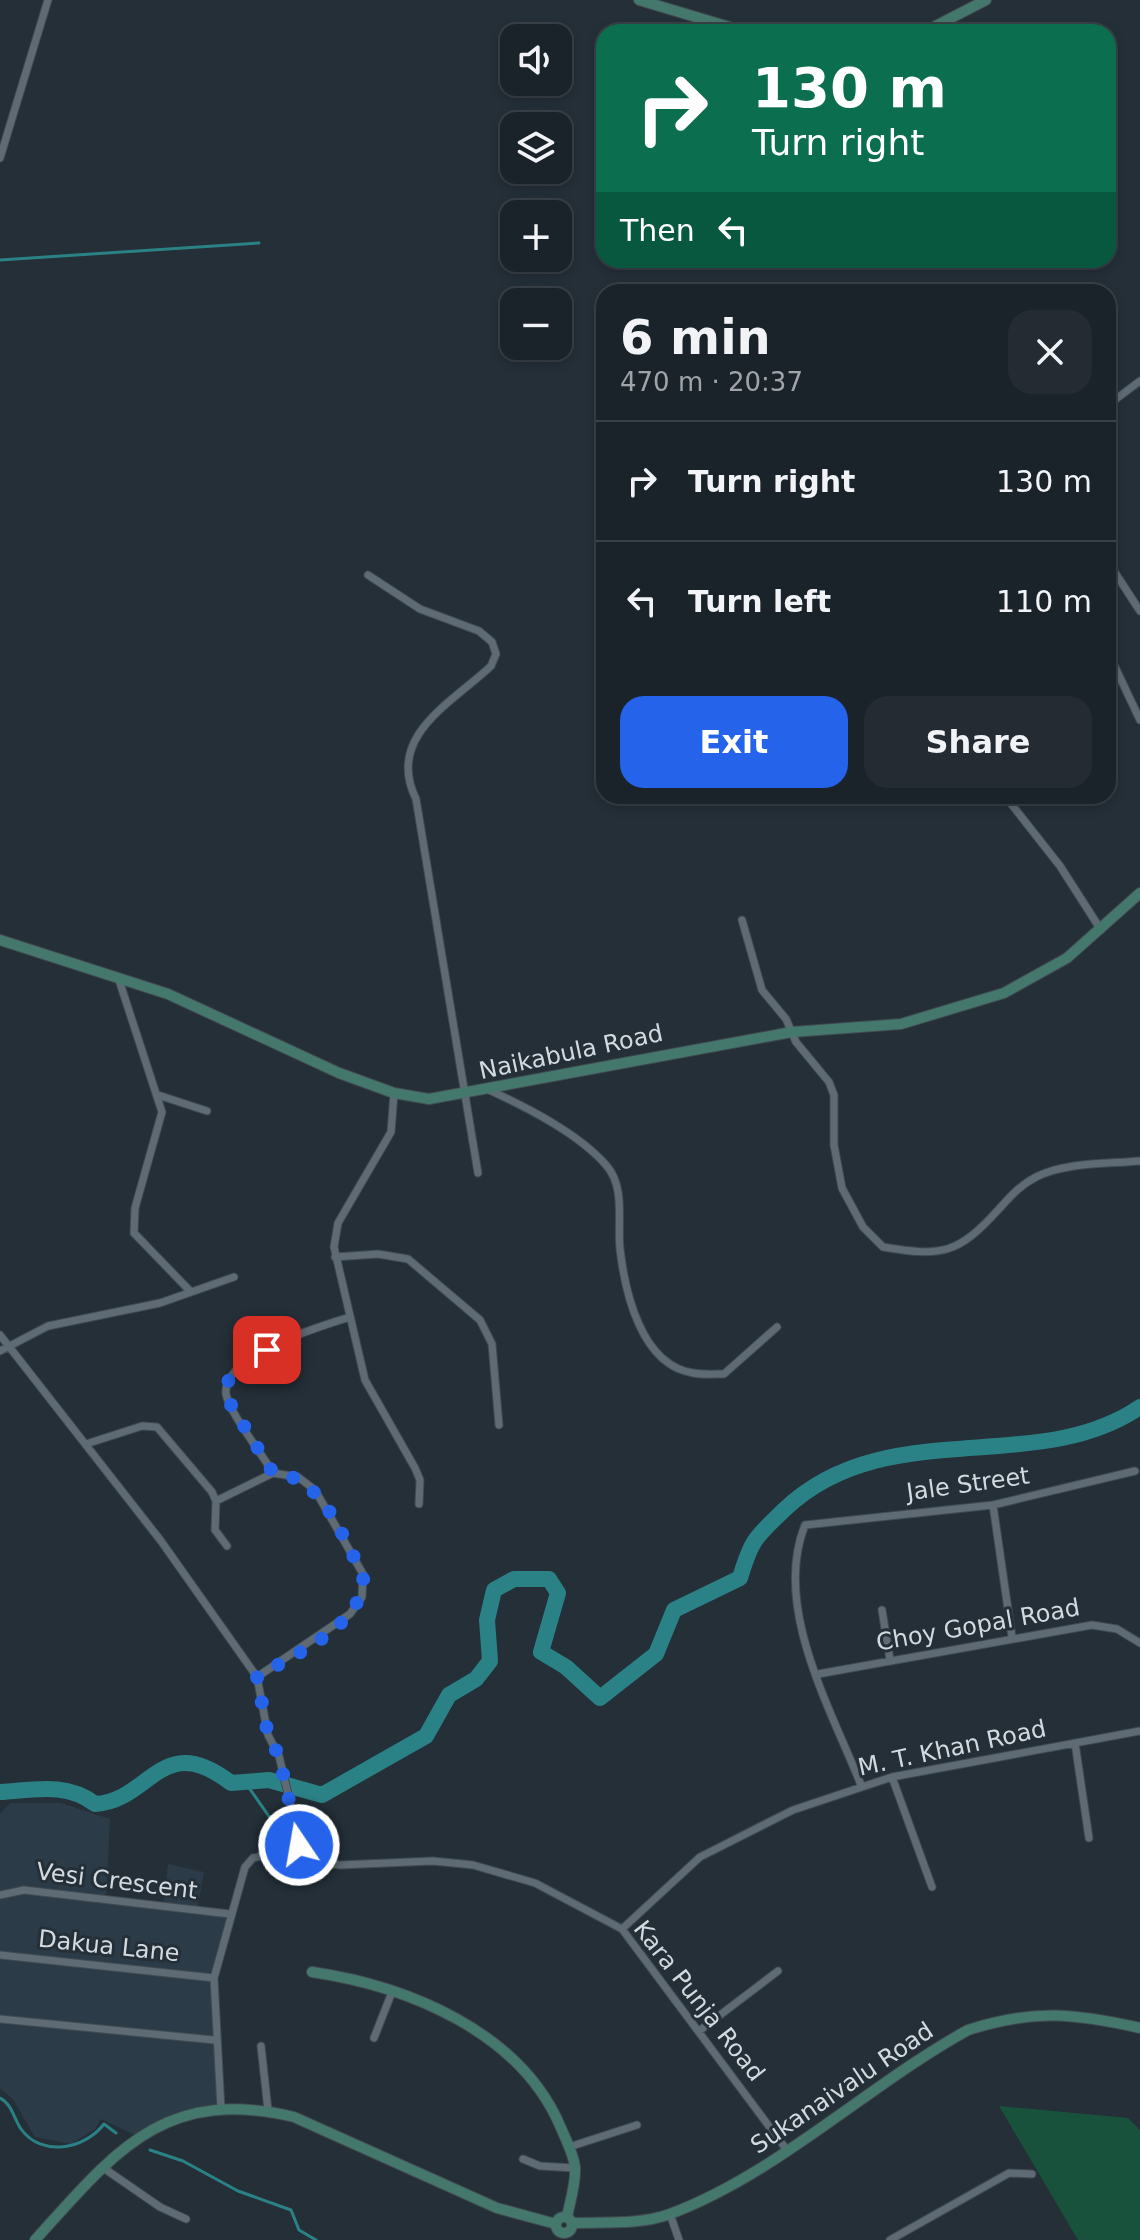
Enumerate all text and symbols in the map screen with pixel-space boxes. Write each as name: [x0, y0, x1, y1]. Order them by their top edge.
map controls: [500, 24, 572, 360]
button: sound: [500, 24, 572, 96]
text: 130 m: [752, 55, 947, 120]
icon: right: [620, 56, 724, 160]
button: layers: [500, 112, 572, 184]
text: Turn right: [752, 122, 924, 163]
button: +: [500, 200, 572, 272]
icon: left: [711, 208, 755, 252]
text: Then: [620, 213, 695, 248]
button: −: [500, 288, 572, 360]
text: 6 min: [620, 309, 771, 365]
button: close: [1008, 310, 1092, 394]
text: 470 m · 20:37: [620, 367, 803, 397]
icon: right: [620, 459, 664, 503]
text: Turn right: [688, 464, 855, 499]
text: 130 m: [996, 464, 1092, 499]
icon: left: [620, 579, 664, 623]
text: Turn left: [688, 584, 831, 619]
text: 110 m: [996, 584, 1092, 619]
button: Exit: [620, 696, 848, 788]
button: Share: [864, 696, 1092, 788]
street label: Naikabula Road: [477, 1019, 665, 1085]
pin: [233, 1316, 301, 1384]
icon: arrive: [245, 1328, 289, 1372]
street label: Jale Street: [903, 1462, 1031, 1507]
street label: Choy Gopal Road: [874, 1593, 1082, 1657]
street label: M. T. Khan Road: [855, 1714, 1049, 1782]
position arrow: [257, 1803, 341, 1887]
street label: Vesi Crescent: [35, 1857, 199, 1905]
street label: Kara Punja Road: [628, 1915, 770, 2087]
street label: Dakua Lane: [37, 1925, 181, 1967]
street label: Sukanaivalu Road: [746, 2017, 938, 2159]

